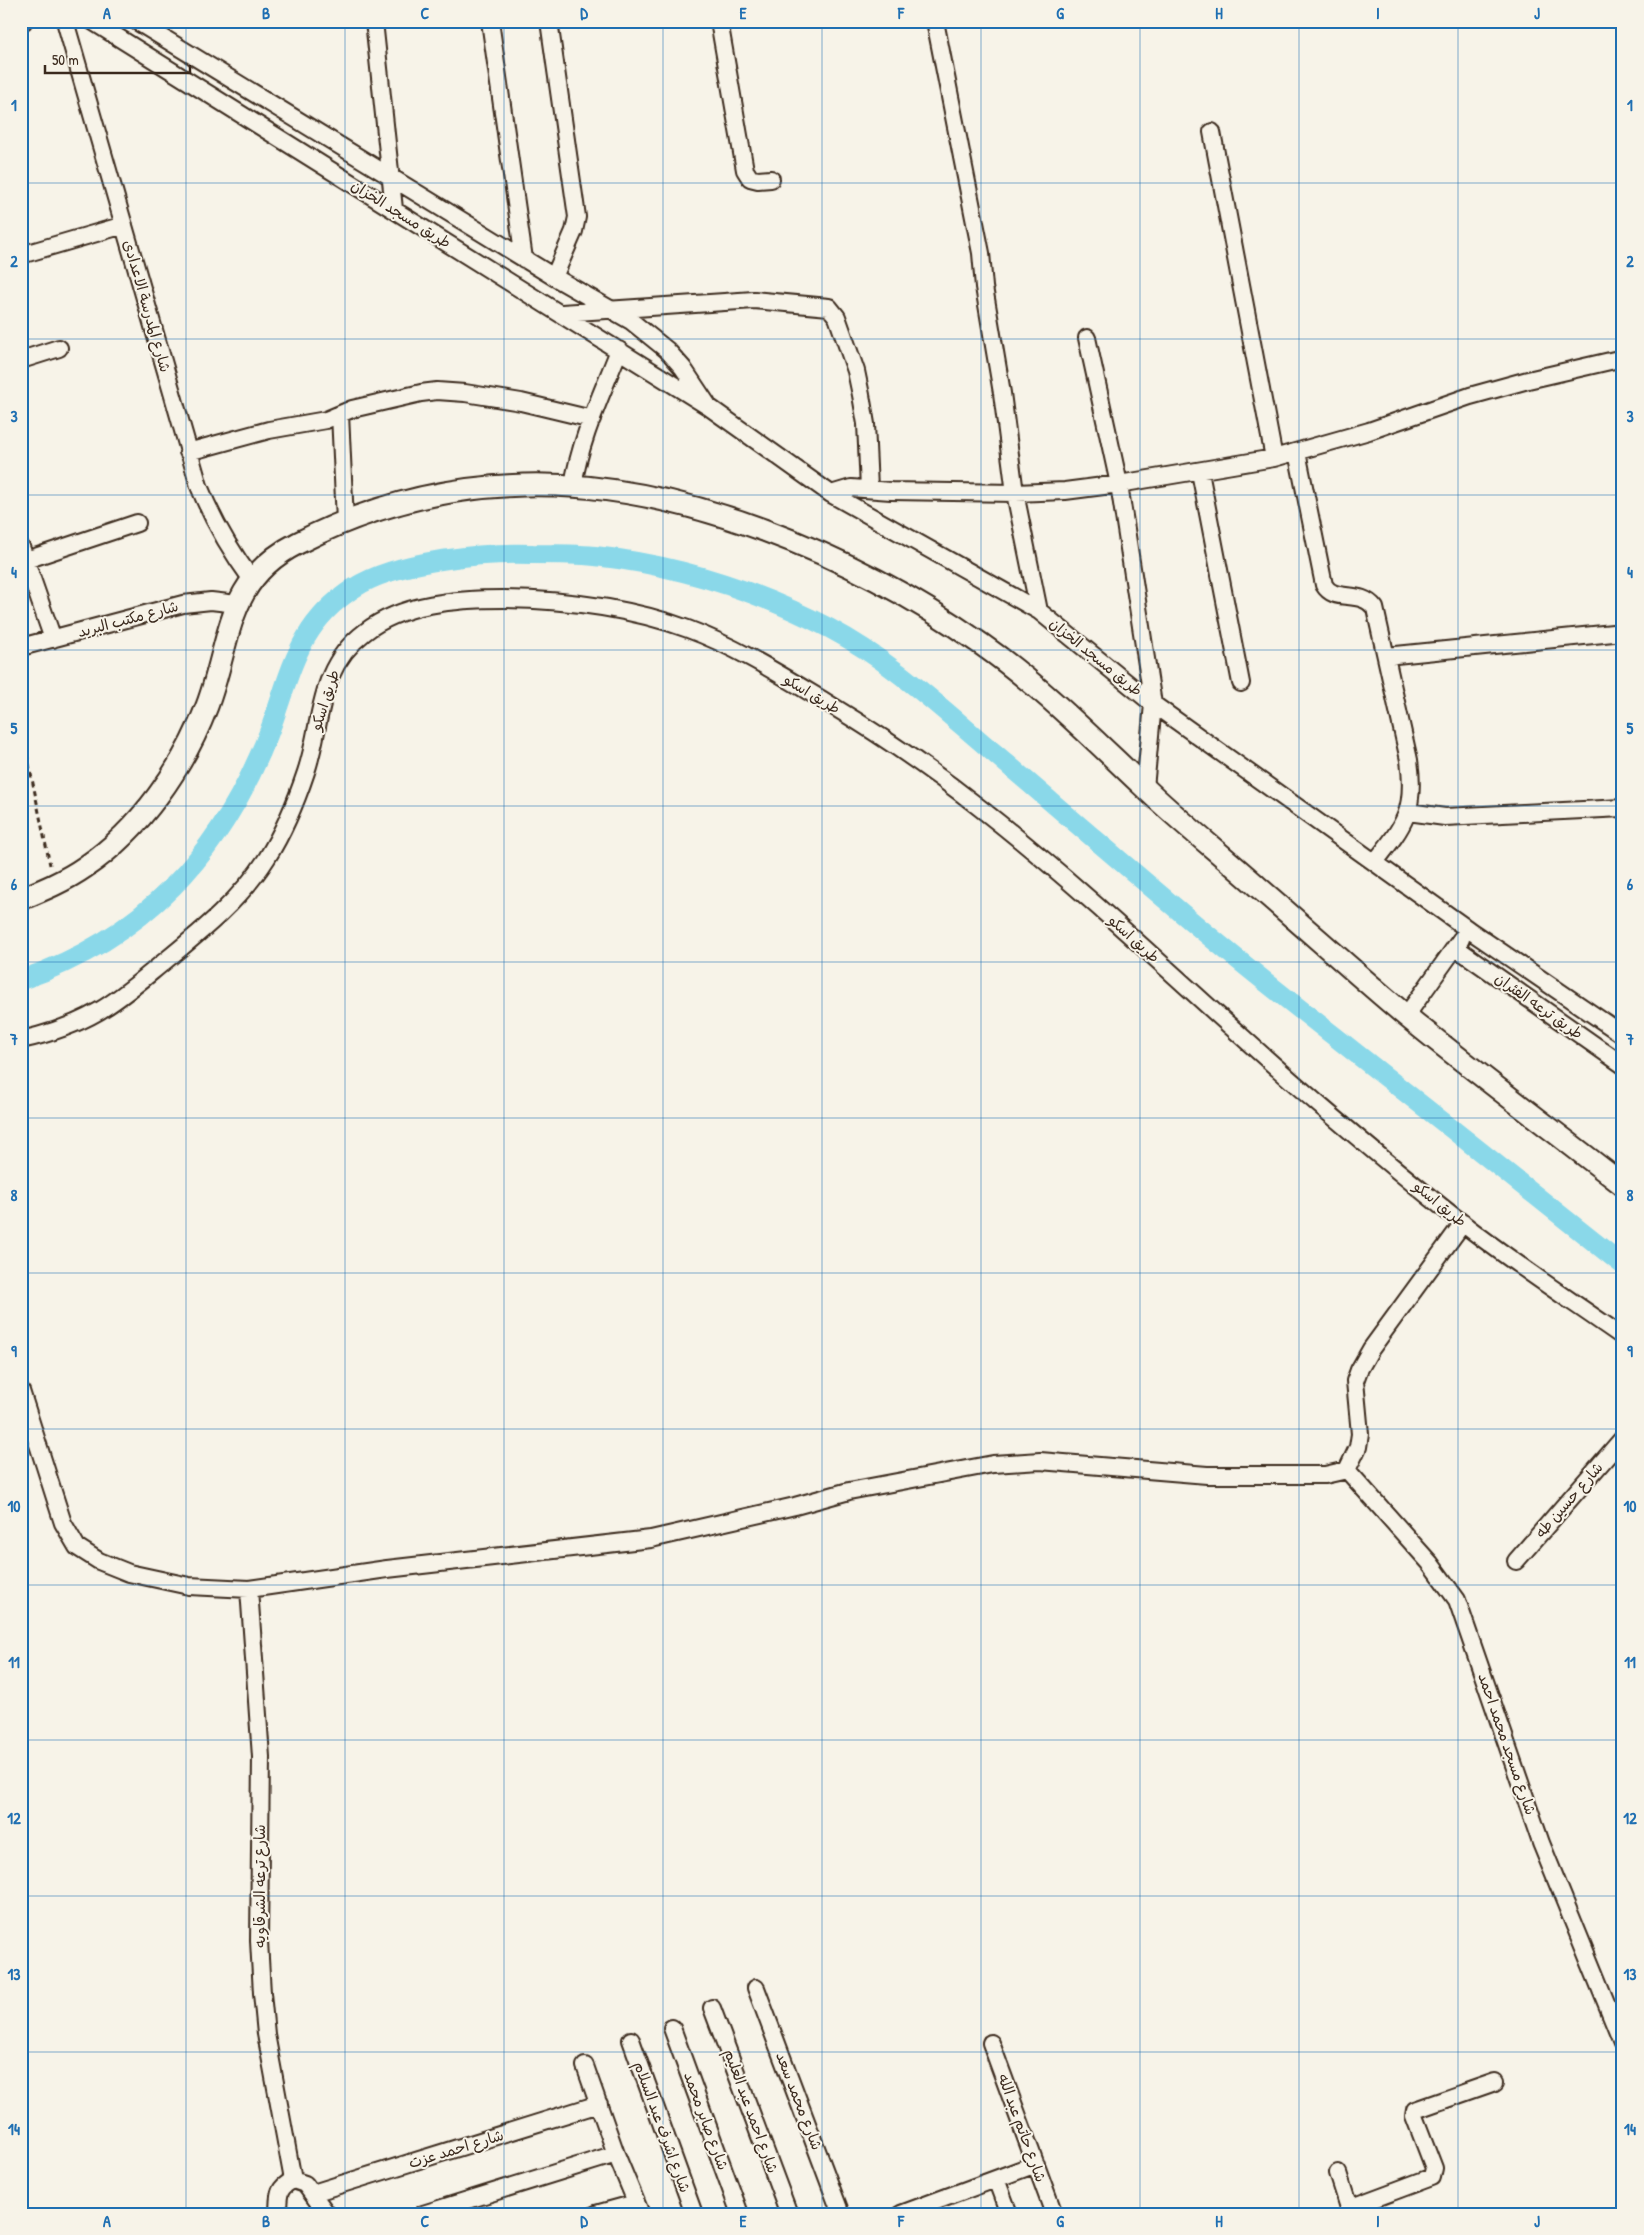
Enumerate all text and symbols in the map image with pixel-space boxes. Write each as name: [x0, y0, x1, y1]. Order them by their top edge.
text: A: [103, 2, 111, 24]
text: B: [262, 2, 270, 24]
text: C: [421, 2, 430, 24]
text: D: [580, 2, 588, 24]
text: E: [739, 2, 747, 24]
text: F: [897, 2, 905, 24]
text: G: [1056, 2, 1064, 24]
text: H: [1215, 2, 1223, 24]
text: I: [1376, 2, 1380, 24]
text: J: [1534, 2, 1540, 24]
scale bar: [45, 42, 190, 74]
text: 50 m: [52, 49, 79, 70]
text: 1: [11, 94, 17, 116]
text: 1: [1627, 94, 1633, 116]
street label: طريق مسجد الخزان: [347, 174, 455, 253]
street label: شارع المدرسة الاعدادى: [119, 237, 176, 374]
text: 2: [10, 250, 18, 272]
text: 2: [1626, 250, 1634, 272]
text: 3: [10, 405, 18, 427]
text: 3: [1626, 405, 1634, 427]
text: 4: [11, 561, 17, 583]
text: 4: [1627, 561, 1633, 583]
street label: شارع مكتب البريد: [75, 595, 181, 642]
street label: طريق مسجد الخزان: [1045, 613, 1147, 701]
street label: طريق اسكو: [305, 667, 344, 734]
street label: طريق اسكو: [779, 668, 844, 719]
text: 5: [11, 717, 18, 739]
text: 5: [1627, 717, 1634, 739]
text: 6: [11, 873, 18, 895]
text: 6: [1627, 873, 1634, 895]
street label: طريق اسكو: [1103, 909, 1165, 967]
street label: طريق ترعه الفئران: [1491, 967, 1588, 1044]
text: 7: [9, 1028, 18, 1050]
text: 7: [1625, 1028, 1634, 1050]
street label: طريق اسكو: [1409, 1175, 1471, 1231]
text: 8: [11, 1184, 18, 1206]
text: 8: [1627, 1184, 1634, 1206]
text: 9: [11, 1340, 17, 1362]
text: 9: [1627, 1340, 1633, 1362]
street label: شارع حسين طه: [1530, 1457, 1607, 1542]
text: 10: [8, 1495, 20, 1517]
text: 10: [1624, 1495, 1636, 1517]
text: 11: [8, 1651, 20, 1673]
text: 11: [1624, 1651, 1636, 1673]
street label: شارع مسجد محمد احمد: [1473, 1670, 1542, 1818]
text: 12: [7, 1807, 21, 1829]
text: 12: [1623, 1807, 1637, 1829]
street label: شارع ترعه الشرقاويه: [249, 1824, 270, 1948]
text: 13: [8, 1963, 20, 1985]
text: 13: [1624, 1963, 1636, 1985]
street label: شارع احمد عبد العليم: [717, 2046, 784, 2177]
street label: شارع محمد سعد: [771, 2049, 828, 2153]
street label: شارع اشرف عبد السلام: [628, 2058, 696, 2196]
street label: شارع صابر محمد: [679, 2069, 734, 2173]
street label: شارع حاتم عبد الله: [991, 2071, 1052, 2185]
text: 14: [8, 2118, 20, 2140]
text: 14: [1624, 2118, 1636, 2140]
street label: شارع احمد عزت: [406, 2124, 506, 2173]
text: A: [103, 2210, 111, 2232]
text: B: [262, 2210, 270, 2232]
text: C: [421, 2210, 430, 2232]
text: D: [580, 2210, 588, 2232]
text: E: [739, 2210, 747, 2232]
text: F: [897, 2210, 905, 2232]
text: G: [1056, 2210, 1064, 2232]
text: H: [1215, 2210, 1223, 2232]
text: I: [1376, 2210, 1380, 2232]
text: J: [1534, 2210, 1540, 2232]

